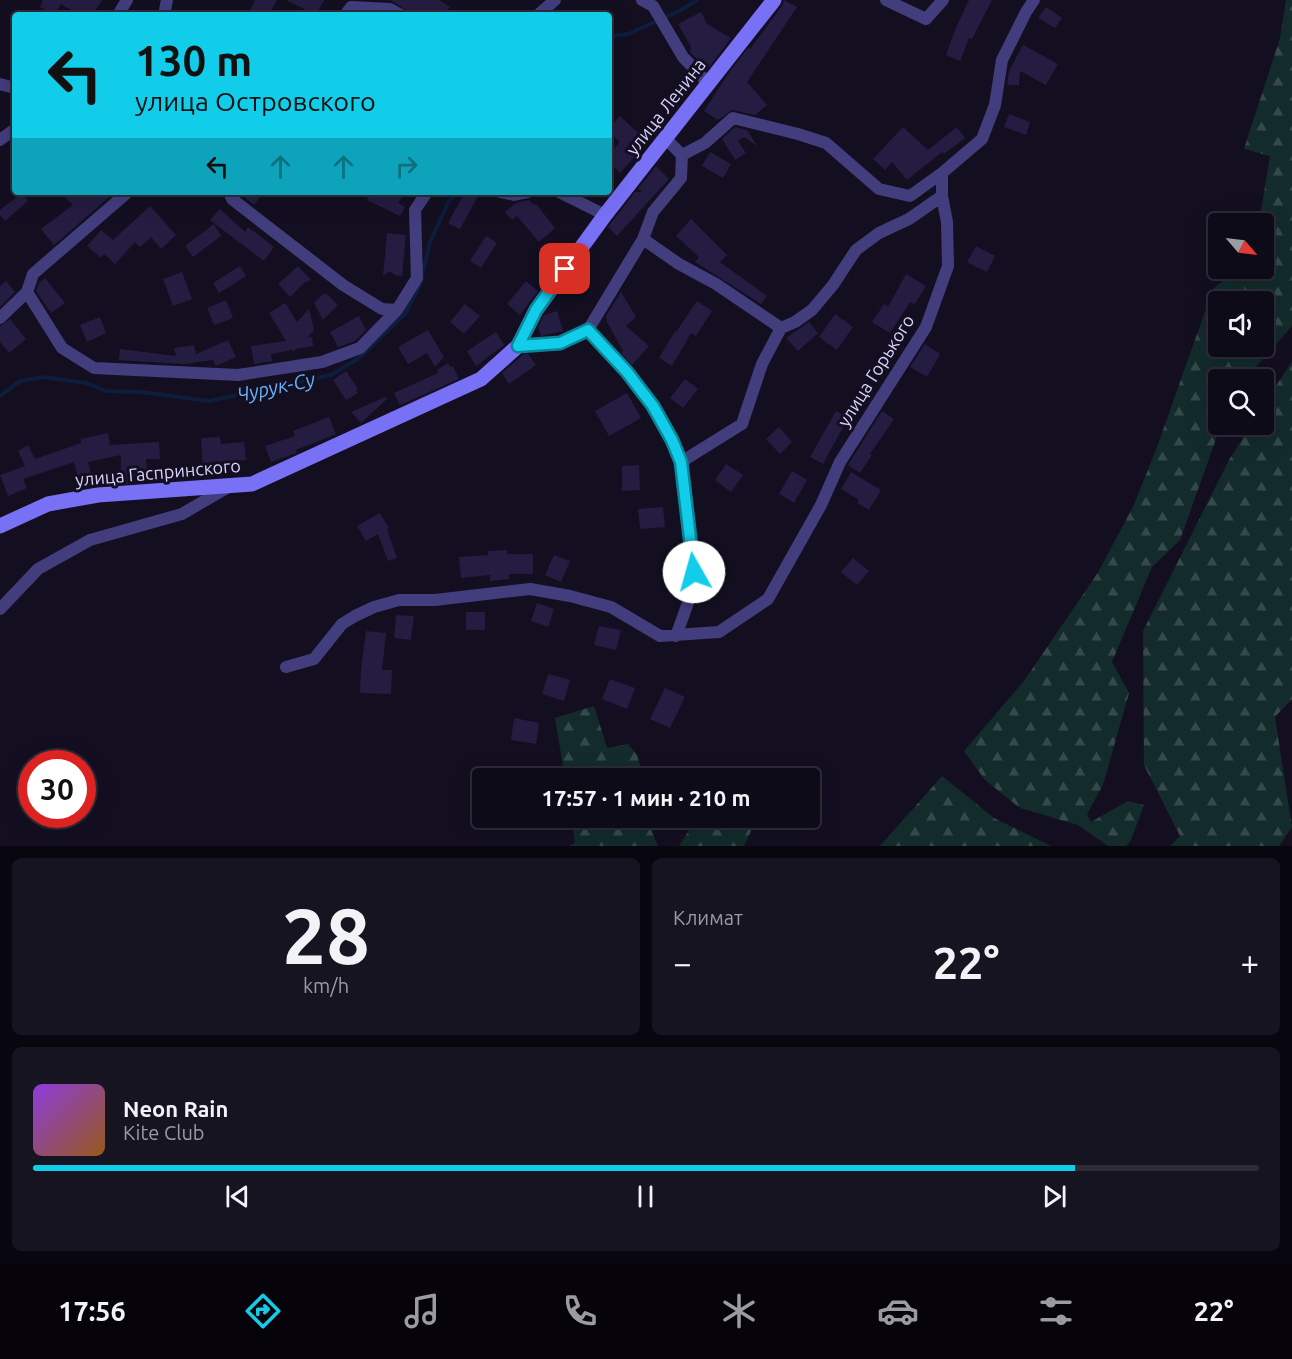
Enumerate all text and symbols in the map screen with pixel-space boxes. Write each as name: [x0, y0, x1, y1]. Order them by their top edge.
icon: left: [36, 36, 114, 114]
text: 130 m: [135, 37, 252, 84]
street label: улица Ленина: [621, 54, 709, 159]
text: улица Островского: [135, 86, 376, 116]
icon: left: [201, 150, 234, 183]
icon: ahead: [264, 150, 297, 183]
icon: ahead: [327, 150, 360, 183]
icon: right: [390, 150, 423, 183]
north arrow: [1208, 213, 1274, 279]
map controls: [1208, 213, 1274, 435]
pin: [539, 243, 590, 294]
icon: arrive: [548, 252, 581, 285]
button: sound: [1208, 291, 1274, 357]
street label: улица Горького: [833, 311, 918, 430]
water label: Чурук-Су: [235, 367, 317, 406]
button: search: [1208, 369, 1274, 435]
street label: улица Гаспринского: [74, 455, 241, 489]
position arrow: [662, 540, 726, 604]
speed limit sign: 30: [18, 750, 96, 828]
text: 17:57 · 1 мин · 210 m: [542, 785, 750, 810]
text: 28: [282, 891, 370, 979]
text: Климат: [673, 906, 743, 929]
text: 22°: [933, 937, 999, 988]
text: −: [673, 944, 692, 981]
text: +: [1240, 944, 1259, 981]
text: km/h: [303, 974, 349, 997]
text: Neon Rain: [123, 1096, 228, 1121]
text: Kite Club: [123, 1121, 205, 1144]
icon: previous: [221, 1180, 254, 1213]
icon: pause: [629, 1180, 662, 1213]
icon: next: [1038, 1180, 1071, 1213]
icon: directions: [242, 1290, 284, 1332]
icon: music: [401, 1290, 443, 1332]
icon: phone: [559, 1290, 601, 1332]
icon: climate: [718, 1290, 760, 1332]
icon: car: [877, 1290, 919, 1332]
icon: filters: [1035, 1290, 1077, 1332]
text: 17:56: [58, 1296, 126, 1326]
text: 22°: [1194, 1296, 1234, 1326]

